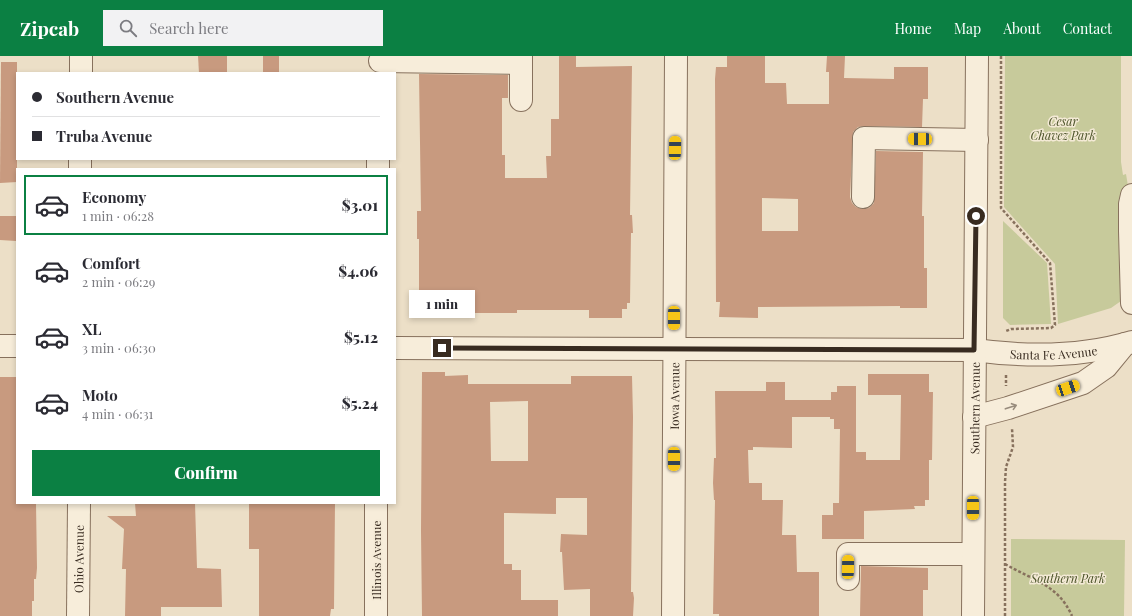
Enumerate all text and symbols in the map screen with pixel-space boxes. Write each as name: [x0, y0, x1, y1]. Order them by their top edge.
search box: [103, 10, 383, 46]
text: Zipcab: [20, 15, 79, 41]
icon: search: [117, 17, 139, 39]
text: Search here: [149, 18, 229, 38]
text: Home: [894, 19, 932, 38]
text: Map: [954, 19, 981, 38]
text: About: [1003, 19, 1041, 38]
text: Contact: [1063, 19, 1112, 38]
text: Southern Avenue: [56, 87, 174, 107]
park label: Cesar Chavez Park: [1030, 113, 1096, 143]
text: Truba Avenue: [56, 126, 152, 146]
car: [908, 133, 932, 145]
car: [669, 136, 681, 160]
icon: car: [34, 187, 70, 223]
text: Economy: [82, 187, 146, 207]
text: $3.01: [342, 195, 378, 215]
text: 1 min · 06:28: [82, 207, 154, 224]
route start: [967, 207, 985, 225]
icon: car: [34, 253, 70, 289]
text: Comfort: [82, 253, 140, 273]
text: $4.06: [338, 261, 378, 281]
text: 2 min · 06:29: [82, 273, 155, 290]
callout: 1 min: [409, 290, 475, 318]
text: 1 min: [426, 295, 458, 312]
car: [668, 306, 680, 330]
icon: car: [34, 319, 70, 355]
text: XL: [82, 319, 102, 339]
text: $5.12: [344, 327, 378, 347]
text: 3 min · 06:30: [82, 339, 156, 356]
route end: [433, 339, 451, 357]
street label: Santa Fe Avenue: [1010, 342, 1099, 363]
street label: Iowa Avenue: [666, 362, 682, 430]
street label: Southern Avenue: [966, 362, 983, 454]
car: [1055, 378, 1081, 398]
icon: car: [34, 385, 70, 421]
text: Moto: [82, 385, 118, 405]
text: $5.24: [342, 393, 378, 413]
one-way arrow: [1005, 403, 1018, 410]
text: 4 min · 06:31: [82, 405, 153, 422]
car: [668, 447, 680, 471]
button: Confirm: [32, 450, 380, 496]
car: [967, 496, 979, 520]
street label: Illinois Avenue: [368, 520, 384, 600]
street label: Ohio Avenue: [70, 525, 87, 593]
car: [842, 555, 854, 579]
park label: Southern Park: [1030, 570, 1105, 586]

